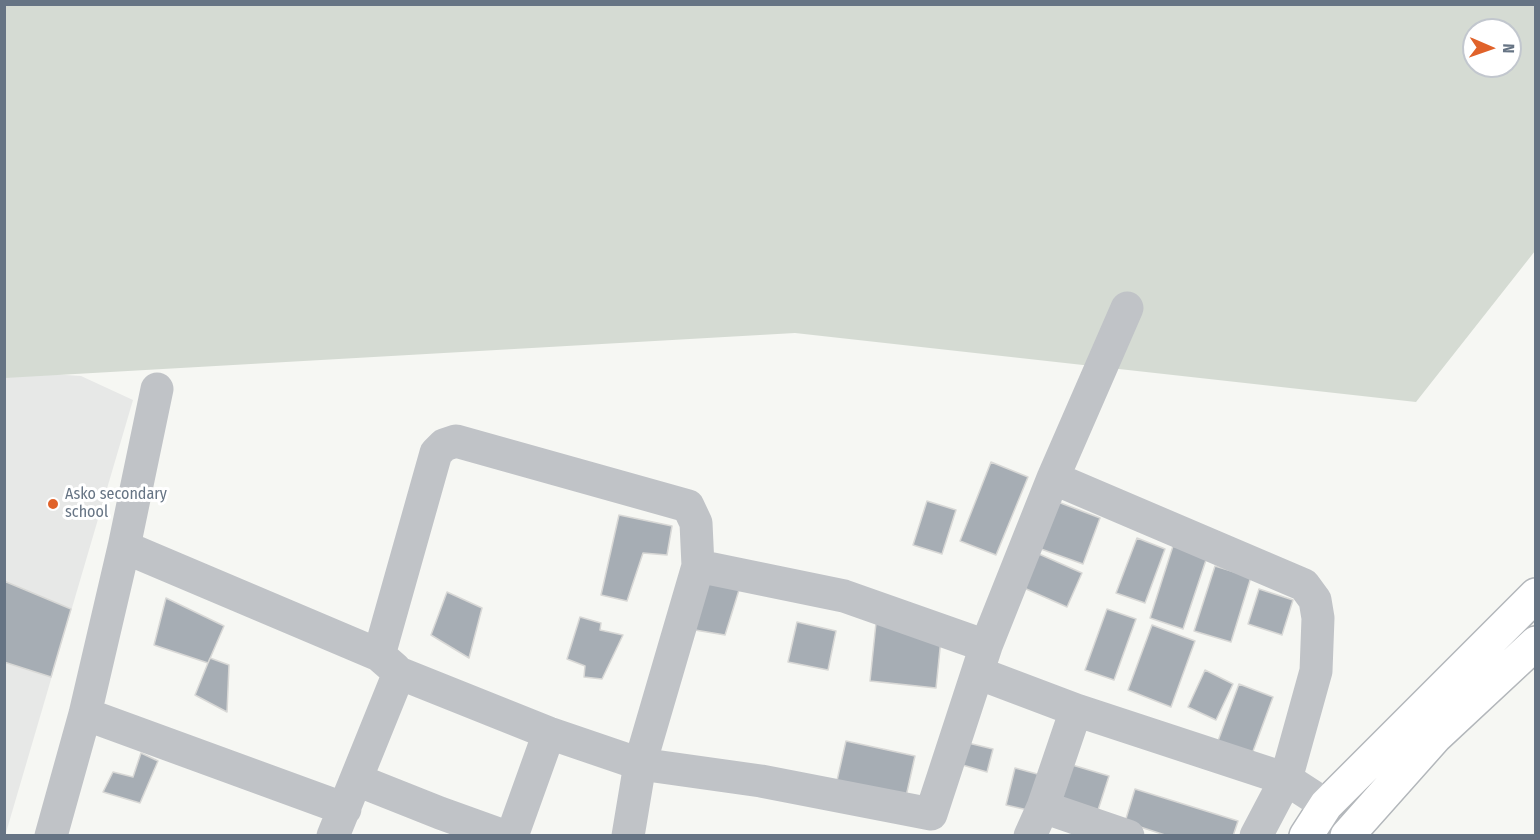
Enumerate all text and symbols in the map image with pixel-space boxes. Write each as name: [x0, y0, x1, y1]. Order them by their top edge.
north arrow: [1462, 18, 1522, 78]
text: N: [1499, 43, 1518, 54]
place label: Asko secondary school: [65, 485, 167, 523]
marker: Asko secondary school: [46, 497, 60, 511]

